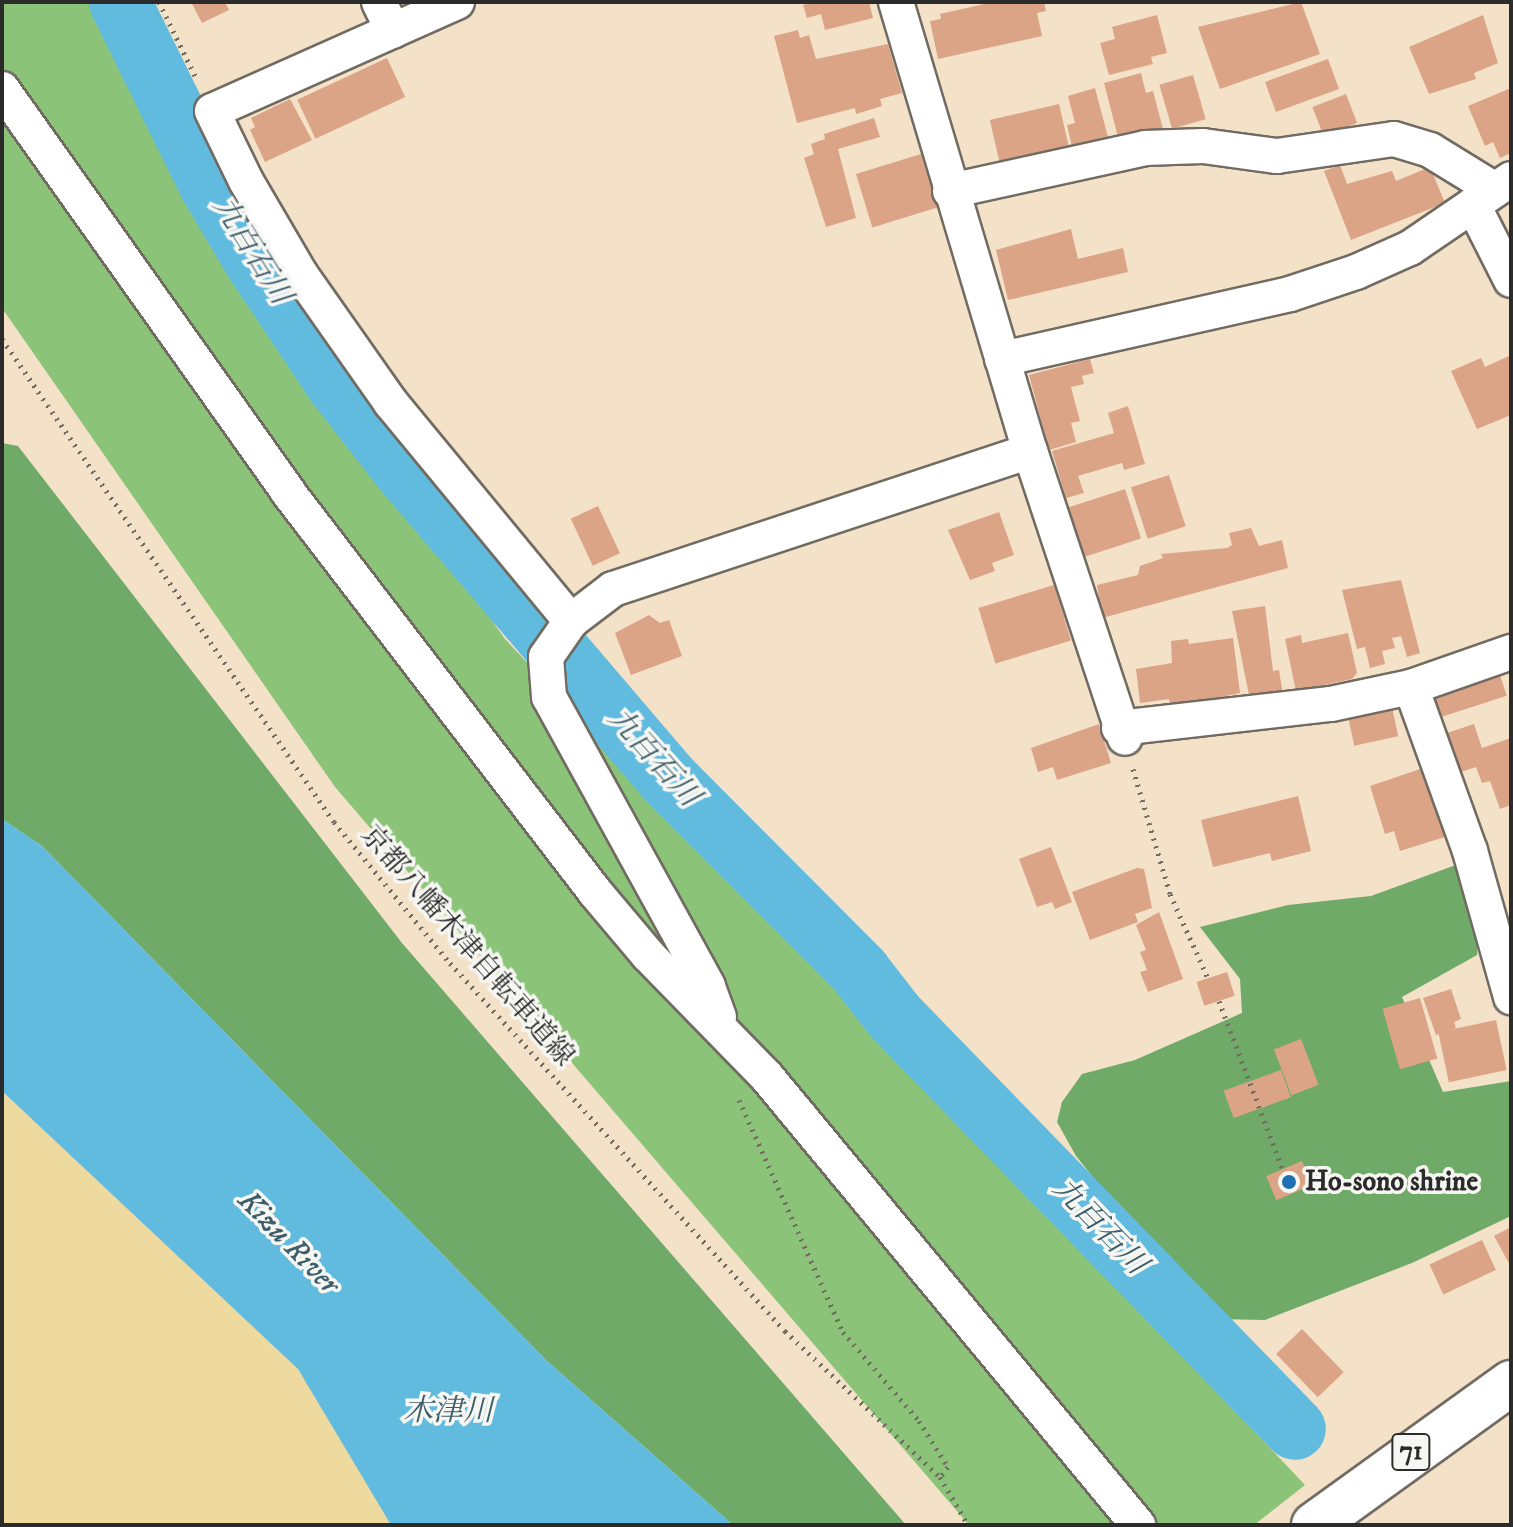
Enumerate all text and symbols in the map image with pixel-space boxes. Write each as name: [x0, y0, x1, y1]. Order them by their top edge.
water label: 九百石川: [204, 191, 298, 311]
water label: 九百石川: [599, 701, 707, 815]
street label: 京都八幡木津自転車道線: [353, 819, 581, 1073]
place label: Ho-sono shrine: [1305, 1165, 1478, 1199]
water label: 九百石川: [1044, 1171, 1154, 1283]
marker: Ho-sono shrine: [1280, 1173, 1298, 1191]
water label: Kizu River: [230, 1184, 346, 1302]
water label: 木津川: [403, 1394, 493, 1430]
road number: 71: [1391, 1430, 1431, 1474]

